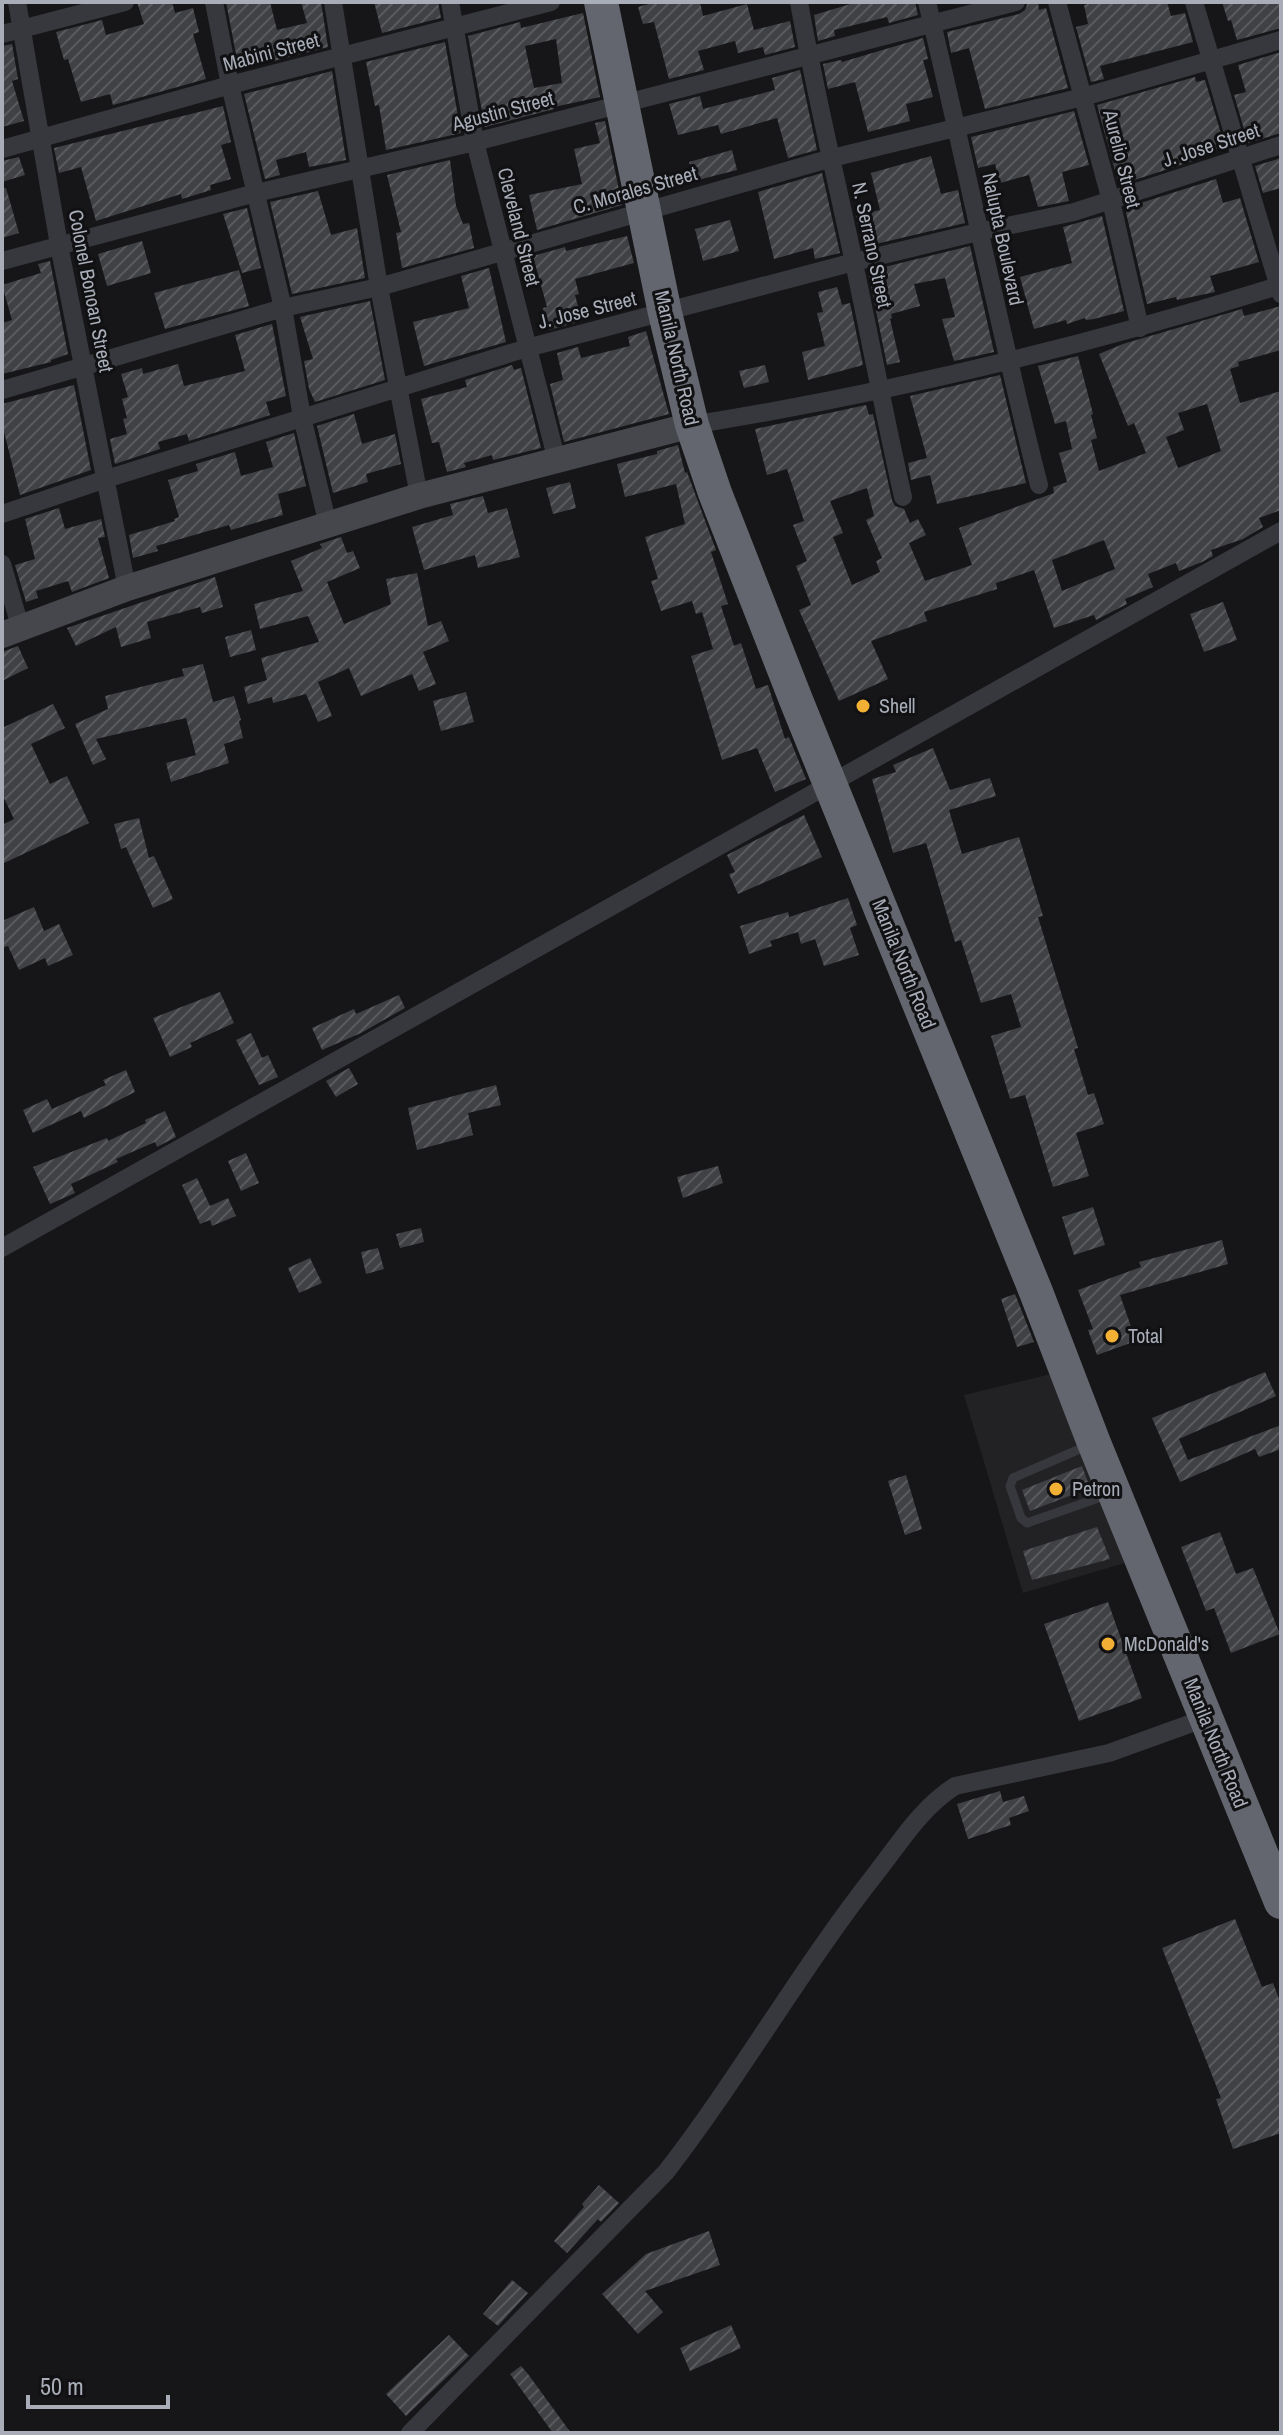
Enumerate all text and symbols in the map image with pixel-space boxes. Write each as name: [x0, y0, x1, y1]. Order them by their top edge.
street label: Mabini Street: [220, 26, 322, 77]
street label: Agustin Street: [448, 84, 557, 137]
street label: Aurelio Street: [1097, 106, 1148, 211]
street label: J. Jose Street: [1159, 116, 1263, 173]
street label: C. Morales Street: [570, 159, 700, 220]
street label: Cleveland Street: [492, 165, 547, 289]
street label: Nalupta Boulevard: [976, 170, 1031, 308]
street label: N. Serrano Street: [846, 180, 899, 311]
street label: Colonel Bonoan Street: [62, 207, 121, 375]
street label: J. Jose Street: [535, 284, 639, 335]
street label: Manila North Road: [649, 288, 706, 428]
place label: Shell: [879, 692, 915, 719]
marker: Shell: [854, 697, 872, 715]
street label: Manila North Road: [866, 895, 943, 1033]
place label: Total: [1128, 1322, 1163, 1349]
marker: Total: [1103, 1327, 1121, 1345]
place label: Petron: [1072, 1475, 1120, 1502]
marker: Petron: [1047, 1480, 1065, 1498]
place label: McDonald's: [1124, 1630, 1209, 1657]
marker: McDonald's: [1099, 1635, 1117, 1653]
street label: Manila North Road: [1178, 1674, 1255, 1812]
scale bar: [28, 2359, 168, 2409]
text: 50 m: [40, 2370, 84, 2402]

